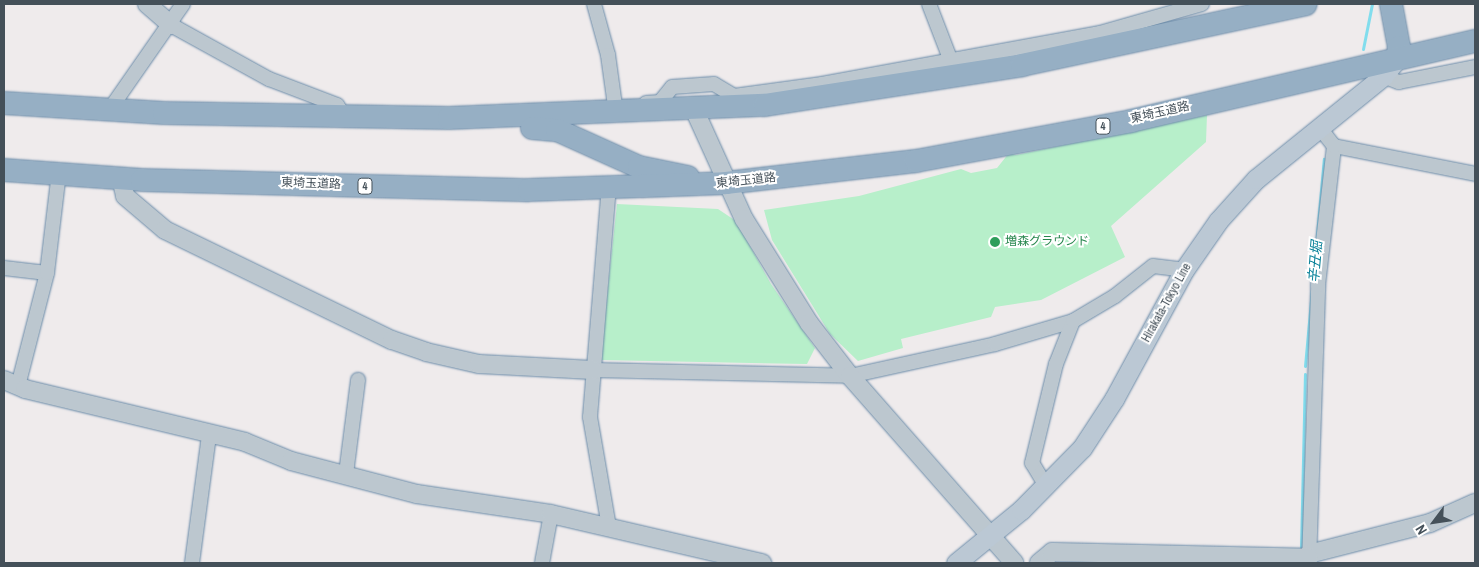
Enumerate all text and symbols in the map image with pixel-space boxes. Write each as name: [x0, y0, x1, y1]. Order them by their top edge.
street label: 東埼玉道路: [1129, 99, 1191, 127]
road number: 4: [1094, 118, 1112, 134]
street label: 東埼玉道路: [715, 171, 777, 191]
street label: 東埼玉道路: [281, 176, 341, 192]
road number: 4: [356, 178, 374, 195]
place label: 増森グラウンド: [1005, 235, 1089, 249]
marker: 増森グラウンド: [989, 236, 1001, 248]
water label: 辛丑堀: [1305, 240, 1325, 284]
street label: Hirakata-Tokyo Line: [1139, 261, 1195, 345]
north arrow: [1409, 497, 1459, 547]
text: N: [1411, 522, 1431, 538]

